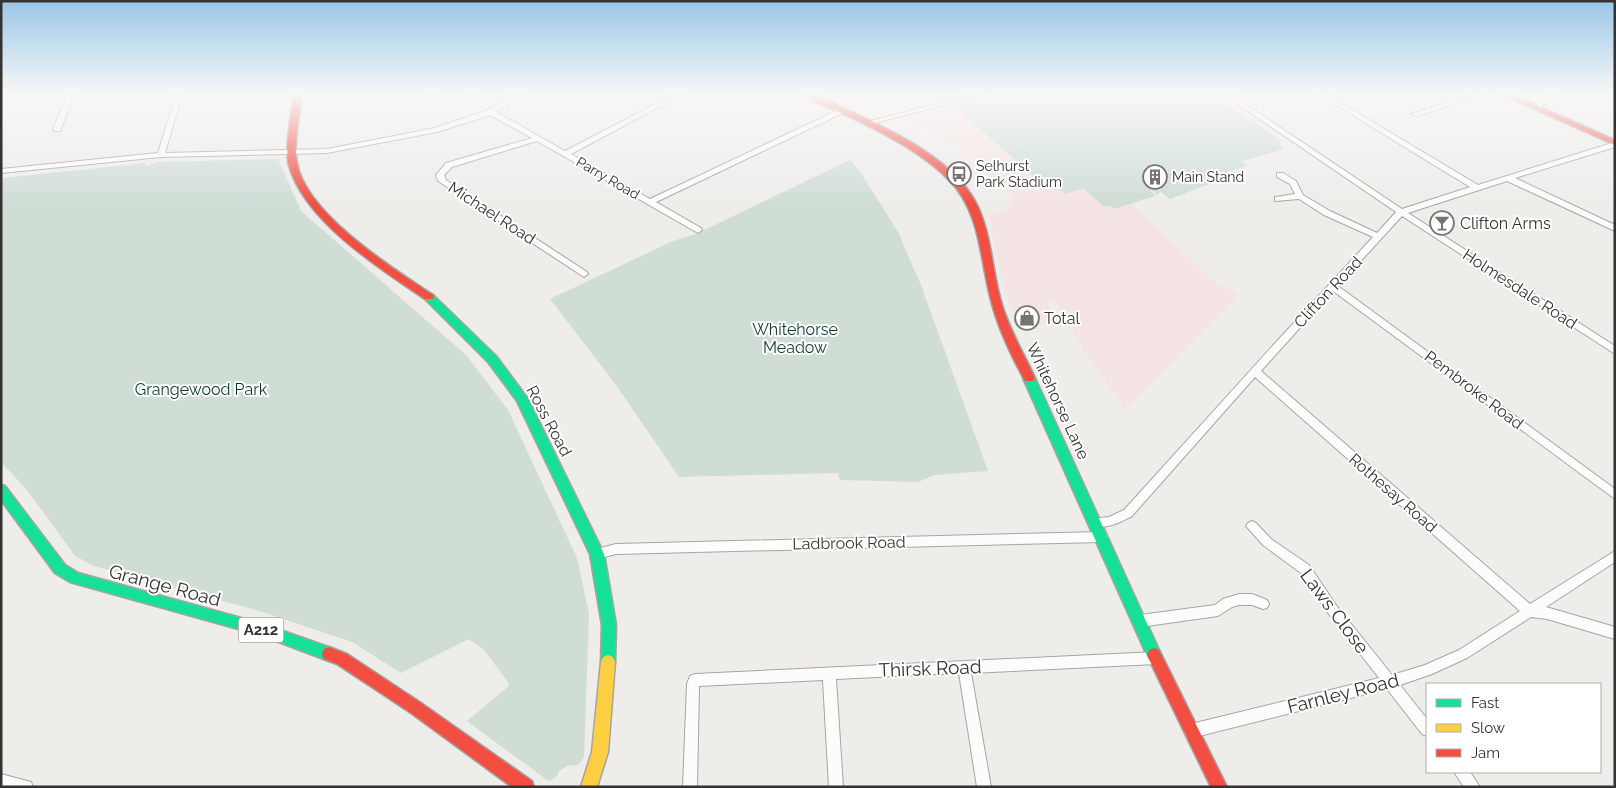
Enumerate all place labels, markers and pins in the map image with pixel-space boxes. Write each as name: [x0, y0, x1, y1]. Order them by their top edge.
place label: Selhurst Park Stadium: [976, 158, 1062, 190]
bus stop icon: Selhurst Park Stadium: [946, 161, 972, 187]
building icon: Main Stand: [1142, 164, 1168, 190]
place label: Main Stand: [1172, 169, 1244, 185]
bar icon: Clifton Arms: [1429, 210, 1455, 236]
place label: Clifton Arms: [1460, 214, 1551, 233]
shop icon: Total: [1014, 305, 1040, 331]
place label: Total: [1044, 309, 1080, 328]

